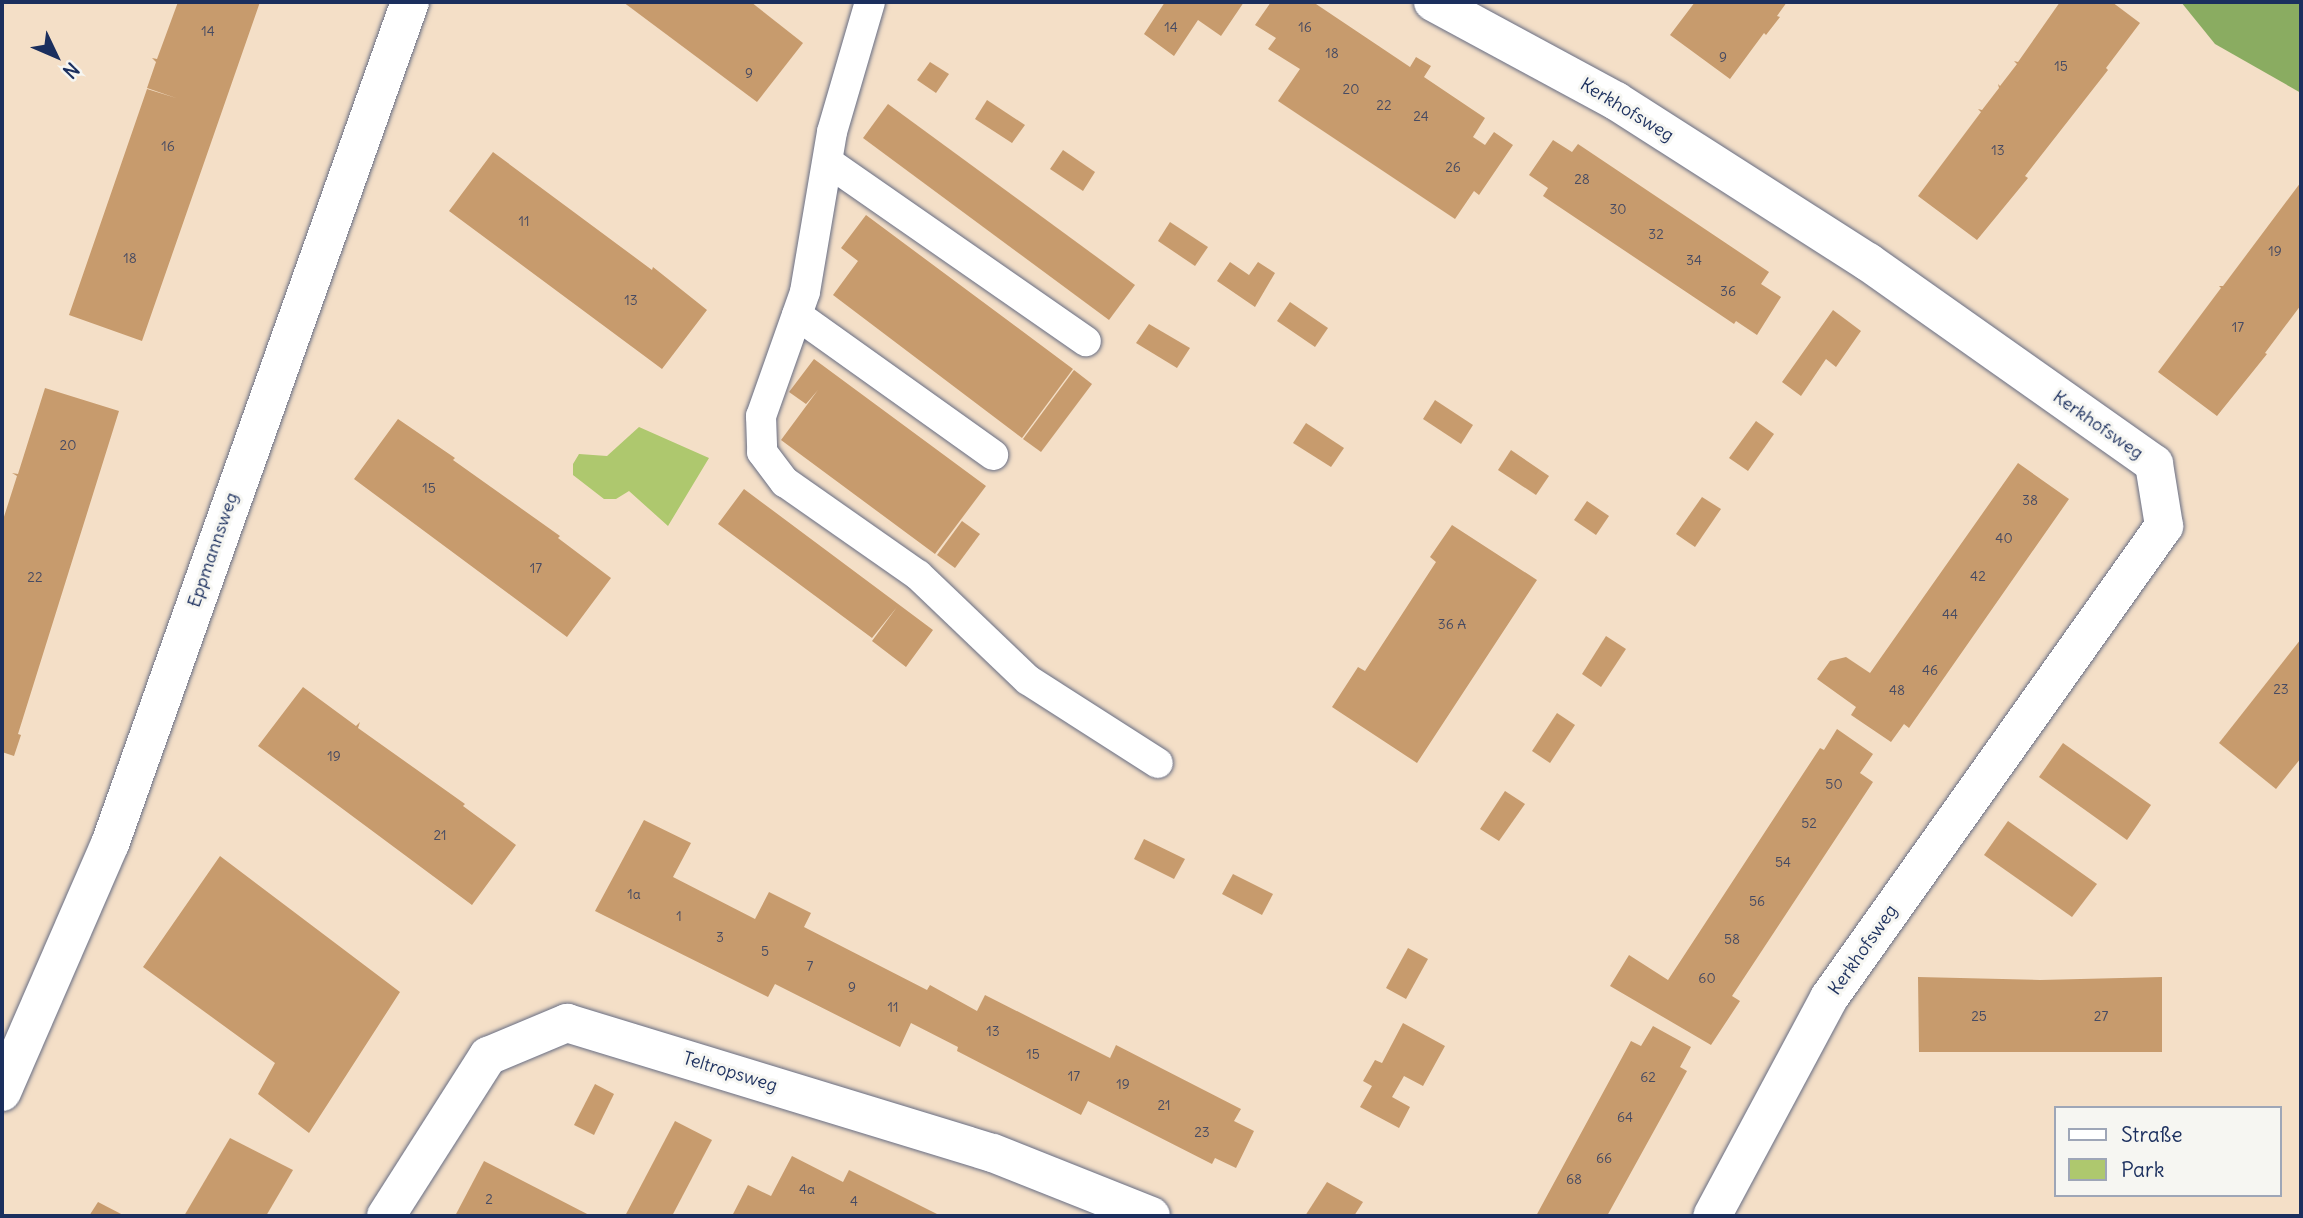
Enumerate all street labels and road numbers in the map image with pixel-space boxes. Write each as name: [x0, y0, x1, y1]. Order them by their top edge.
street label: Kerkhofsweg: [1576, 74, 1678, 146]
street label: Kerkhofsweg: [2049, 386, 2147, 464]
street label: Eppmannsweg: [183, 490, 243, 610]
street label: Kerkhofsweg: [1824, 901, 1902, 999]
street label: Teltropsweg: [680, 1047, 780, 1097]

